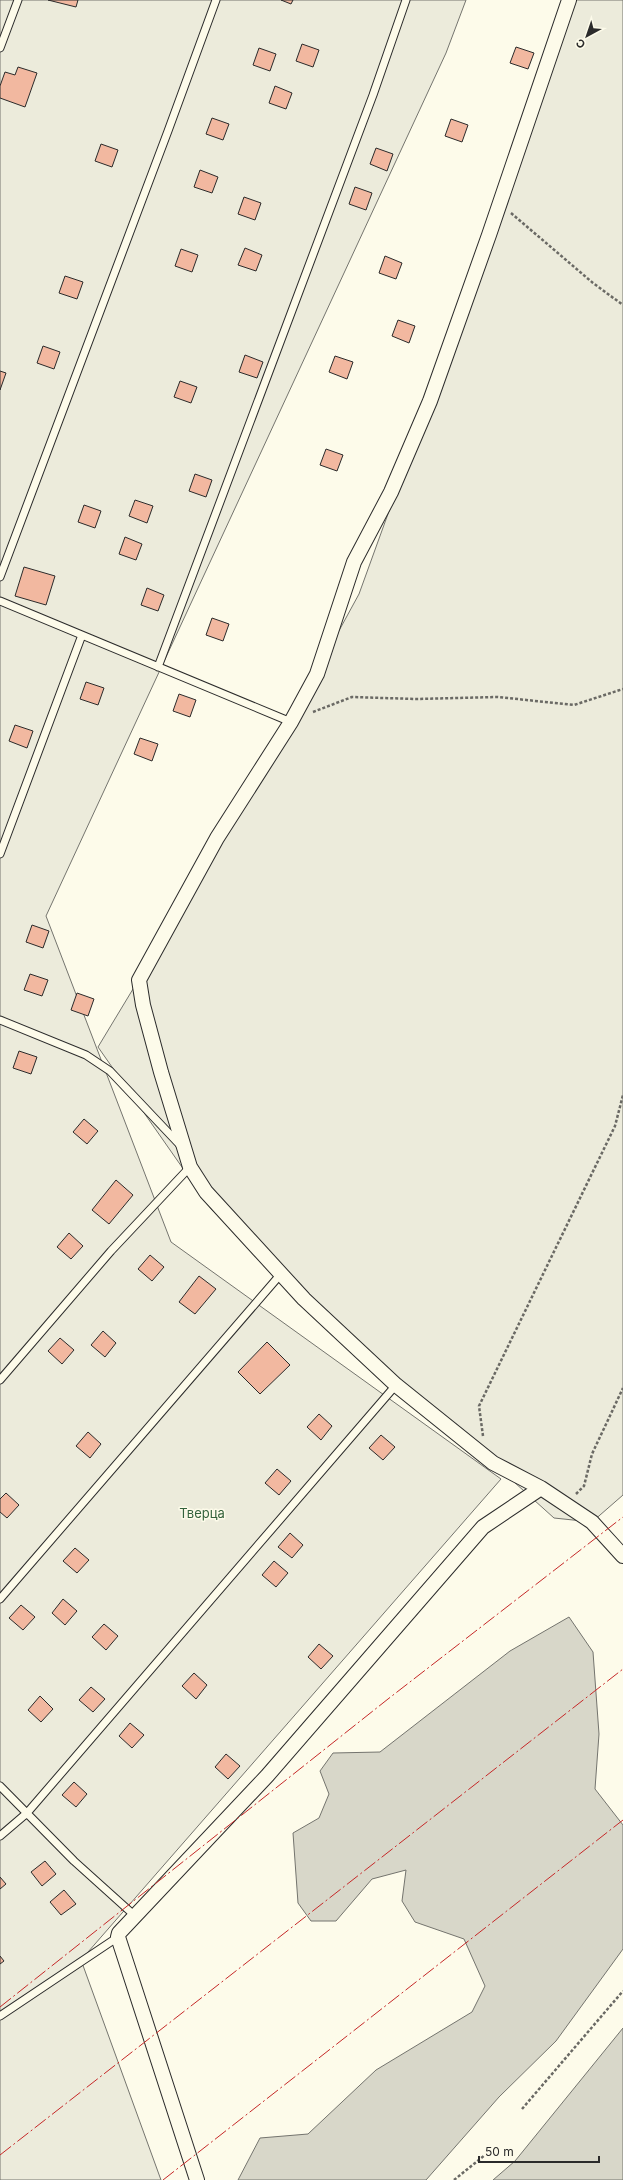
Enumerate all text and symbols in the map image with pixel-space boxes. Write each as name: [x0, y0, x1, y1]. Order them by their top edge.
north arrow: [567, 16, 607, 56]
text: С: [573, 36, 588, 52]
park label: Тверца: [179, 1505, 225, 1521]
scale bar: [479, 2138, 599, 2164]
text: 50 m: [485, 2144, 514, 2159]

